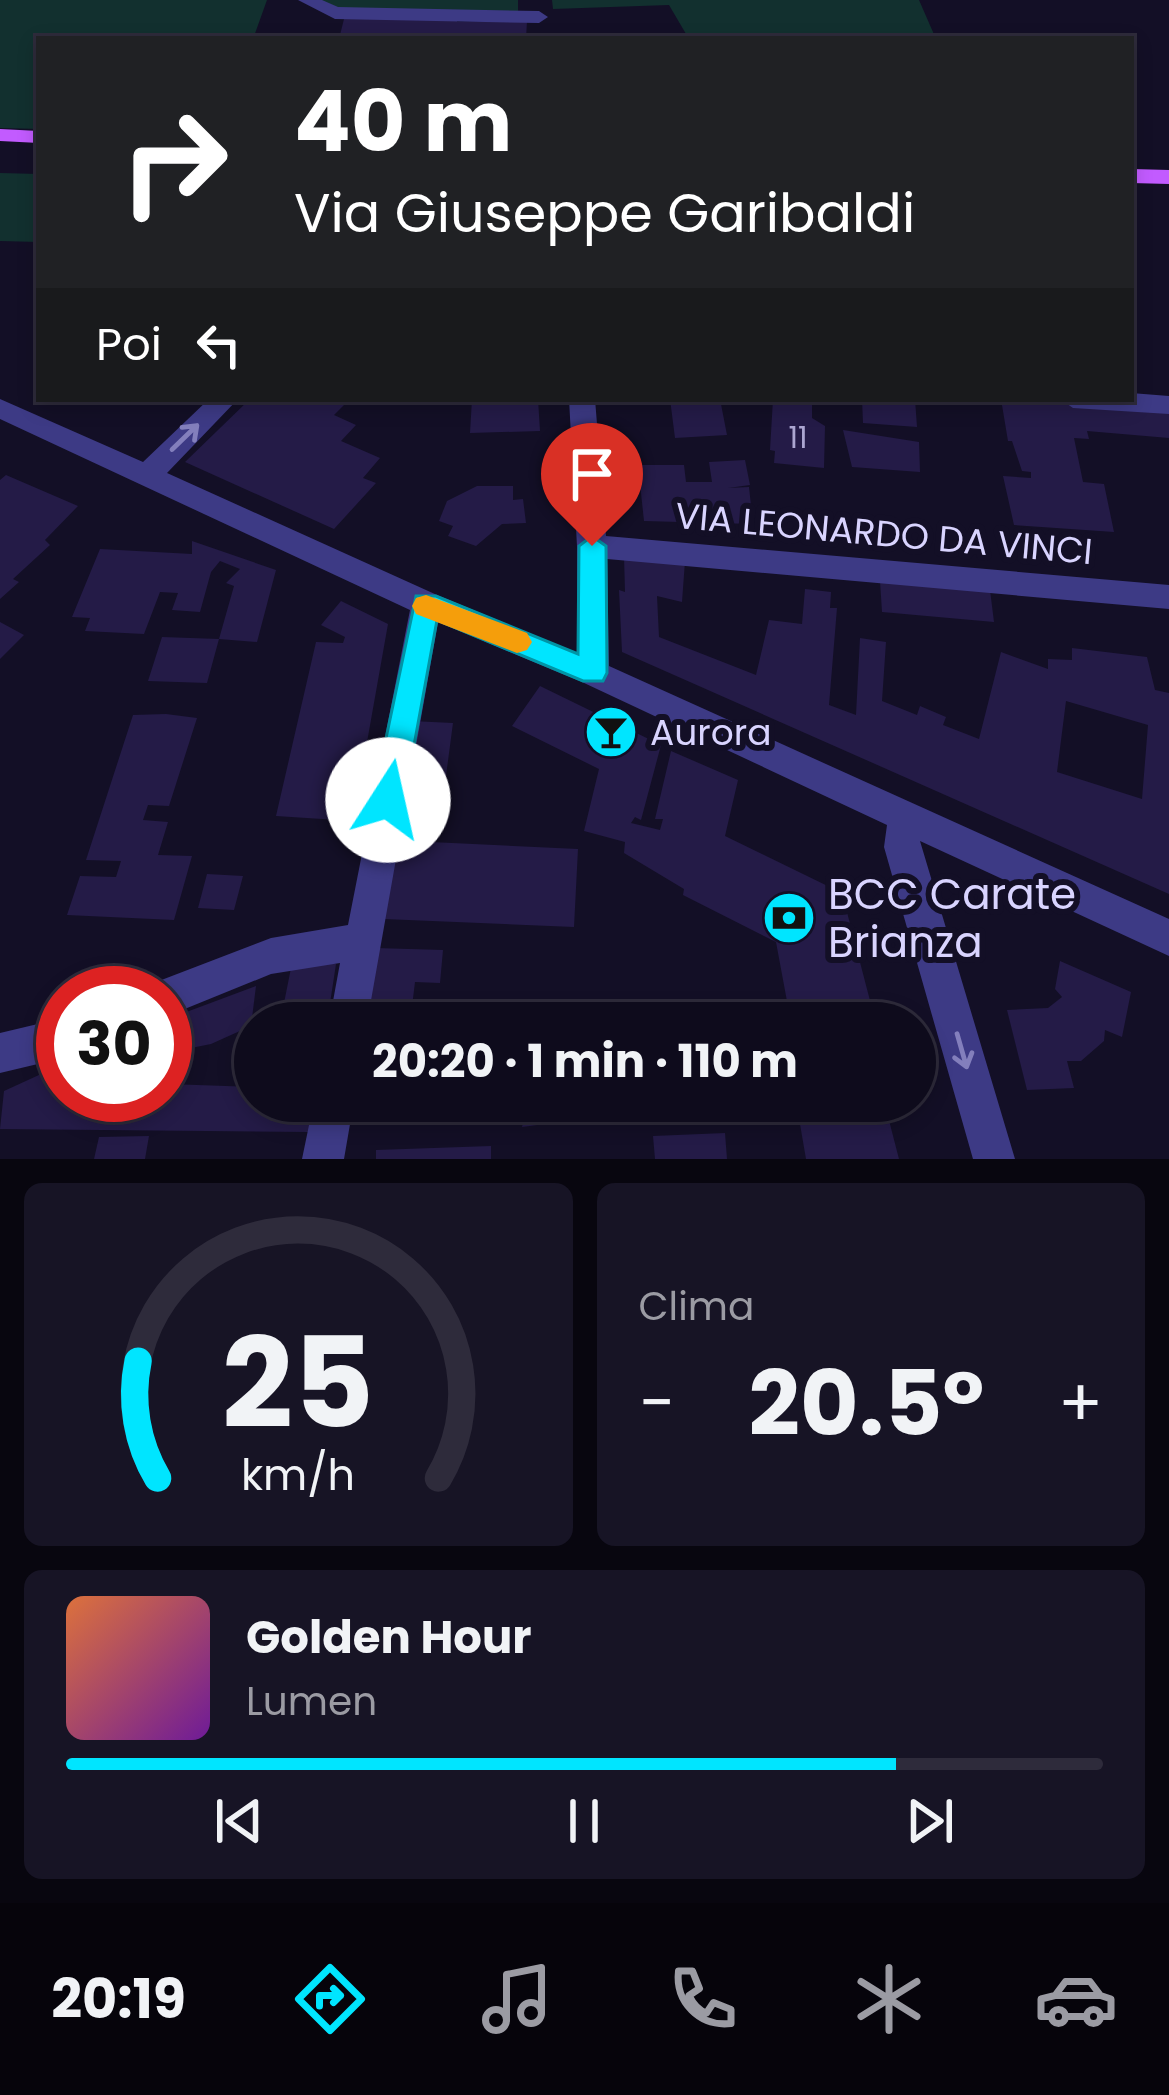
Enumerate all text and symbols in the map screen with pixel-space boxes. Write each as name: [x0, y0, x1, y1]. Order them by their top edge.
text: 40 m: [294, 63, 512, 180]
icon: right: [96, 84, 252, 240]
text: Via Giuseppe Garibaldi: [294, 175, 915, 251]
icon: left: [186, 312, 252, 378]
text: Poi: [96, 313, 162, 376]
house number: 11: [788, 416, 808, 459]
pin: [541, 423, 643, 546]
one-way arrow: [170, 424, 199, 452]
icon: arrive: [559, 441, 625, 507]
street label: VIA LEONARDO DA VINCI: [673, 490, 1095, 577]
bar icon: Aurora: [583, 704, 639, 760]
place label: Aurora: [650, 707, 772, 758]
position arrow: [325, 737, 451, 863]
place label: BCC Carate Brianza: [828, 865, 1076, 972]
bank icon: BCC Carate Brianza: [761, 890, 817, 946]
speed limit sign: 30: [36, 966, 192, 1122]
text: 20:20 · 1 min · 110 m: [372, 1030, 798, 1093]
one-way arrow: [952, 1031, 974, 1069]
text: Clima: [639, 1279, 754, 1334]
text: 25: [222, 1296, 374, 1471]
text: 20.5°: [749, 1340, 984, 1467]
text: −: [639, 1357, 675, 1449]
text: +: [1058, 1357, 1103, 1449]
text: km/h: [241, 1444, 355, 1504]
text: Golden Hour: [246, 1606, 532, 1669]
text: Lumen: [246, 1674, 377, 1729]
icon: previous: [206, 1788, 272, 1854]
icon: pause: [551, 1788, 617, 1854]
icon: next: [897, 1788, 963, 1854]
icon: directions: [288, 1957, 372, 2041]
icon: music: [475, 1957, 559, 2041]
icon: phone: [661, 1957, 745, 2041]
icon: climate: [847, 1957, 931, 2041]
icon: car: [1034, 1957, 1118, 2041]
text: 20:19: [51, 1961, 186, 2037]

